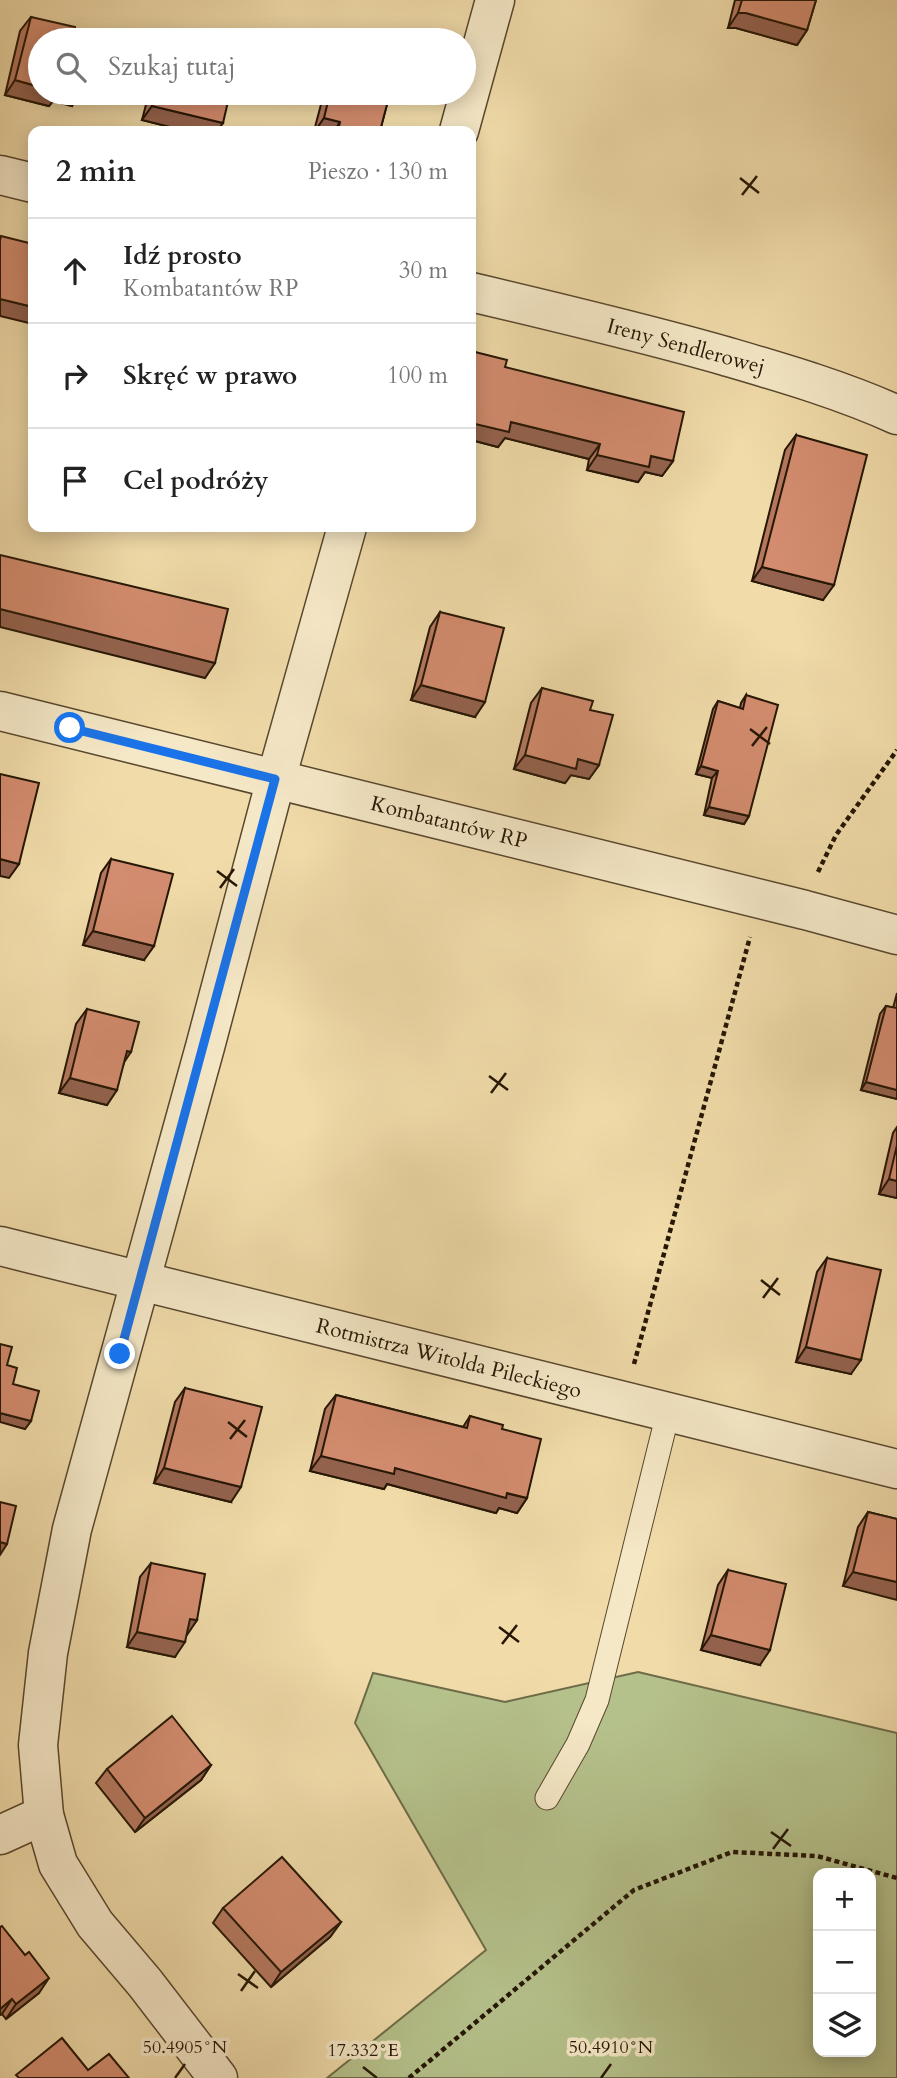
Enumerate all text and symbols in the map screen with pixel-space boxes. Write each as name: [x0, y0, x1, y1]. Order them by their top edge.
search box: [28, 28, 476, 105]
icon: search: [52, 48, 90, 86]
text: Szukaj tutaj: [108, 49, 236, 84]
text: 2 min: [56, 151, 136, 192]
text: Pieszo · 130 m: [308, 156, 448, 187]
text: Idź prosto: [123, 238, 242, 273]
icon: ahead: [56, 252, 94, 290]
text: 30 m: [399, 255, 448, 286]
text: Kombatantów RP: [123, 273, 298, 304]
street label: Ireny Sendlerowej: [604, 311, 768, 382]
icon: right: [56, 357, 94, 395]
text: Skręć w prawo: [123, 358, 297, 393]
text: 100 m: [387, 360, 448, 391]
icon: arrive: [56, 462, 94, 500]
text: Cel podróży: [123, 463, 269, 498]
route start: [54, 712, 85, 743]
street label: Kombatantów RP: [368, 789, 530, 856]
street label: Rotmistrza Witolda Pileckiego: [313, 1311, 585, 1406]
route end: [104, 1338, 135, 1369]
map controls: [813, 1868, 876, 2057]
button: +: [813, 1868, 876, 1931]
button: −: [813, 1931, 876, 1994]
button: layers: [813, 1994, 876, 2057]
text: 50.4905°N: [143, 2035, 228, 2060]
text: 50.4910°N: [569, 2035, 654, 2060]
text: 17.332°E: [328, 2038, 399, 2063]

